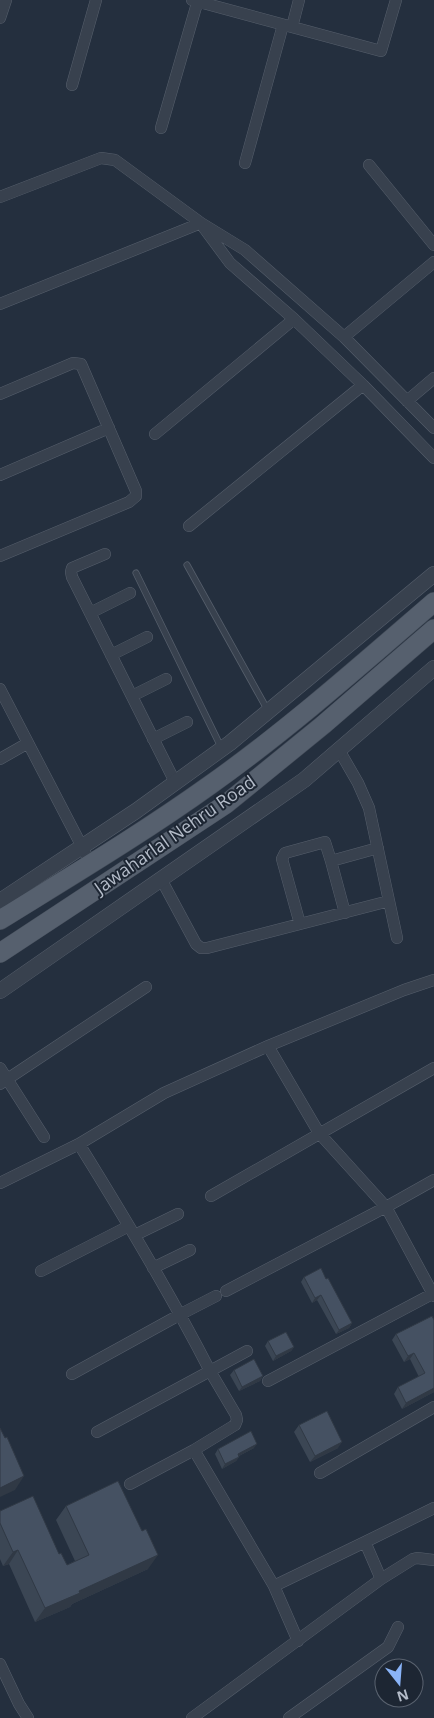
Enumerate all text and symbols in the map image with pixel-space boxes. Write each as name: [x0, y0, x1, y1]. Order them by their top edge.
street label: Jawaharlal Nehru Road: [87, 769, 260, 900]
north arrow: [374, 1658, 424, 1708]
text: N: [395, 1685, 411, 1707]

